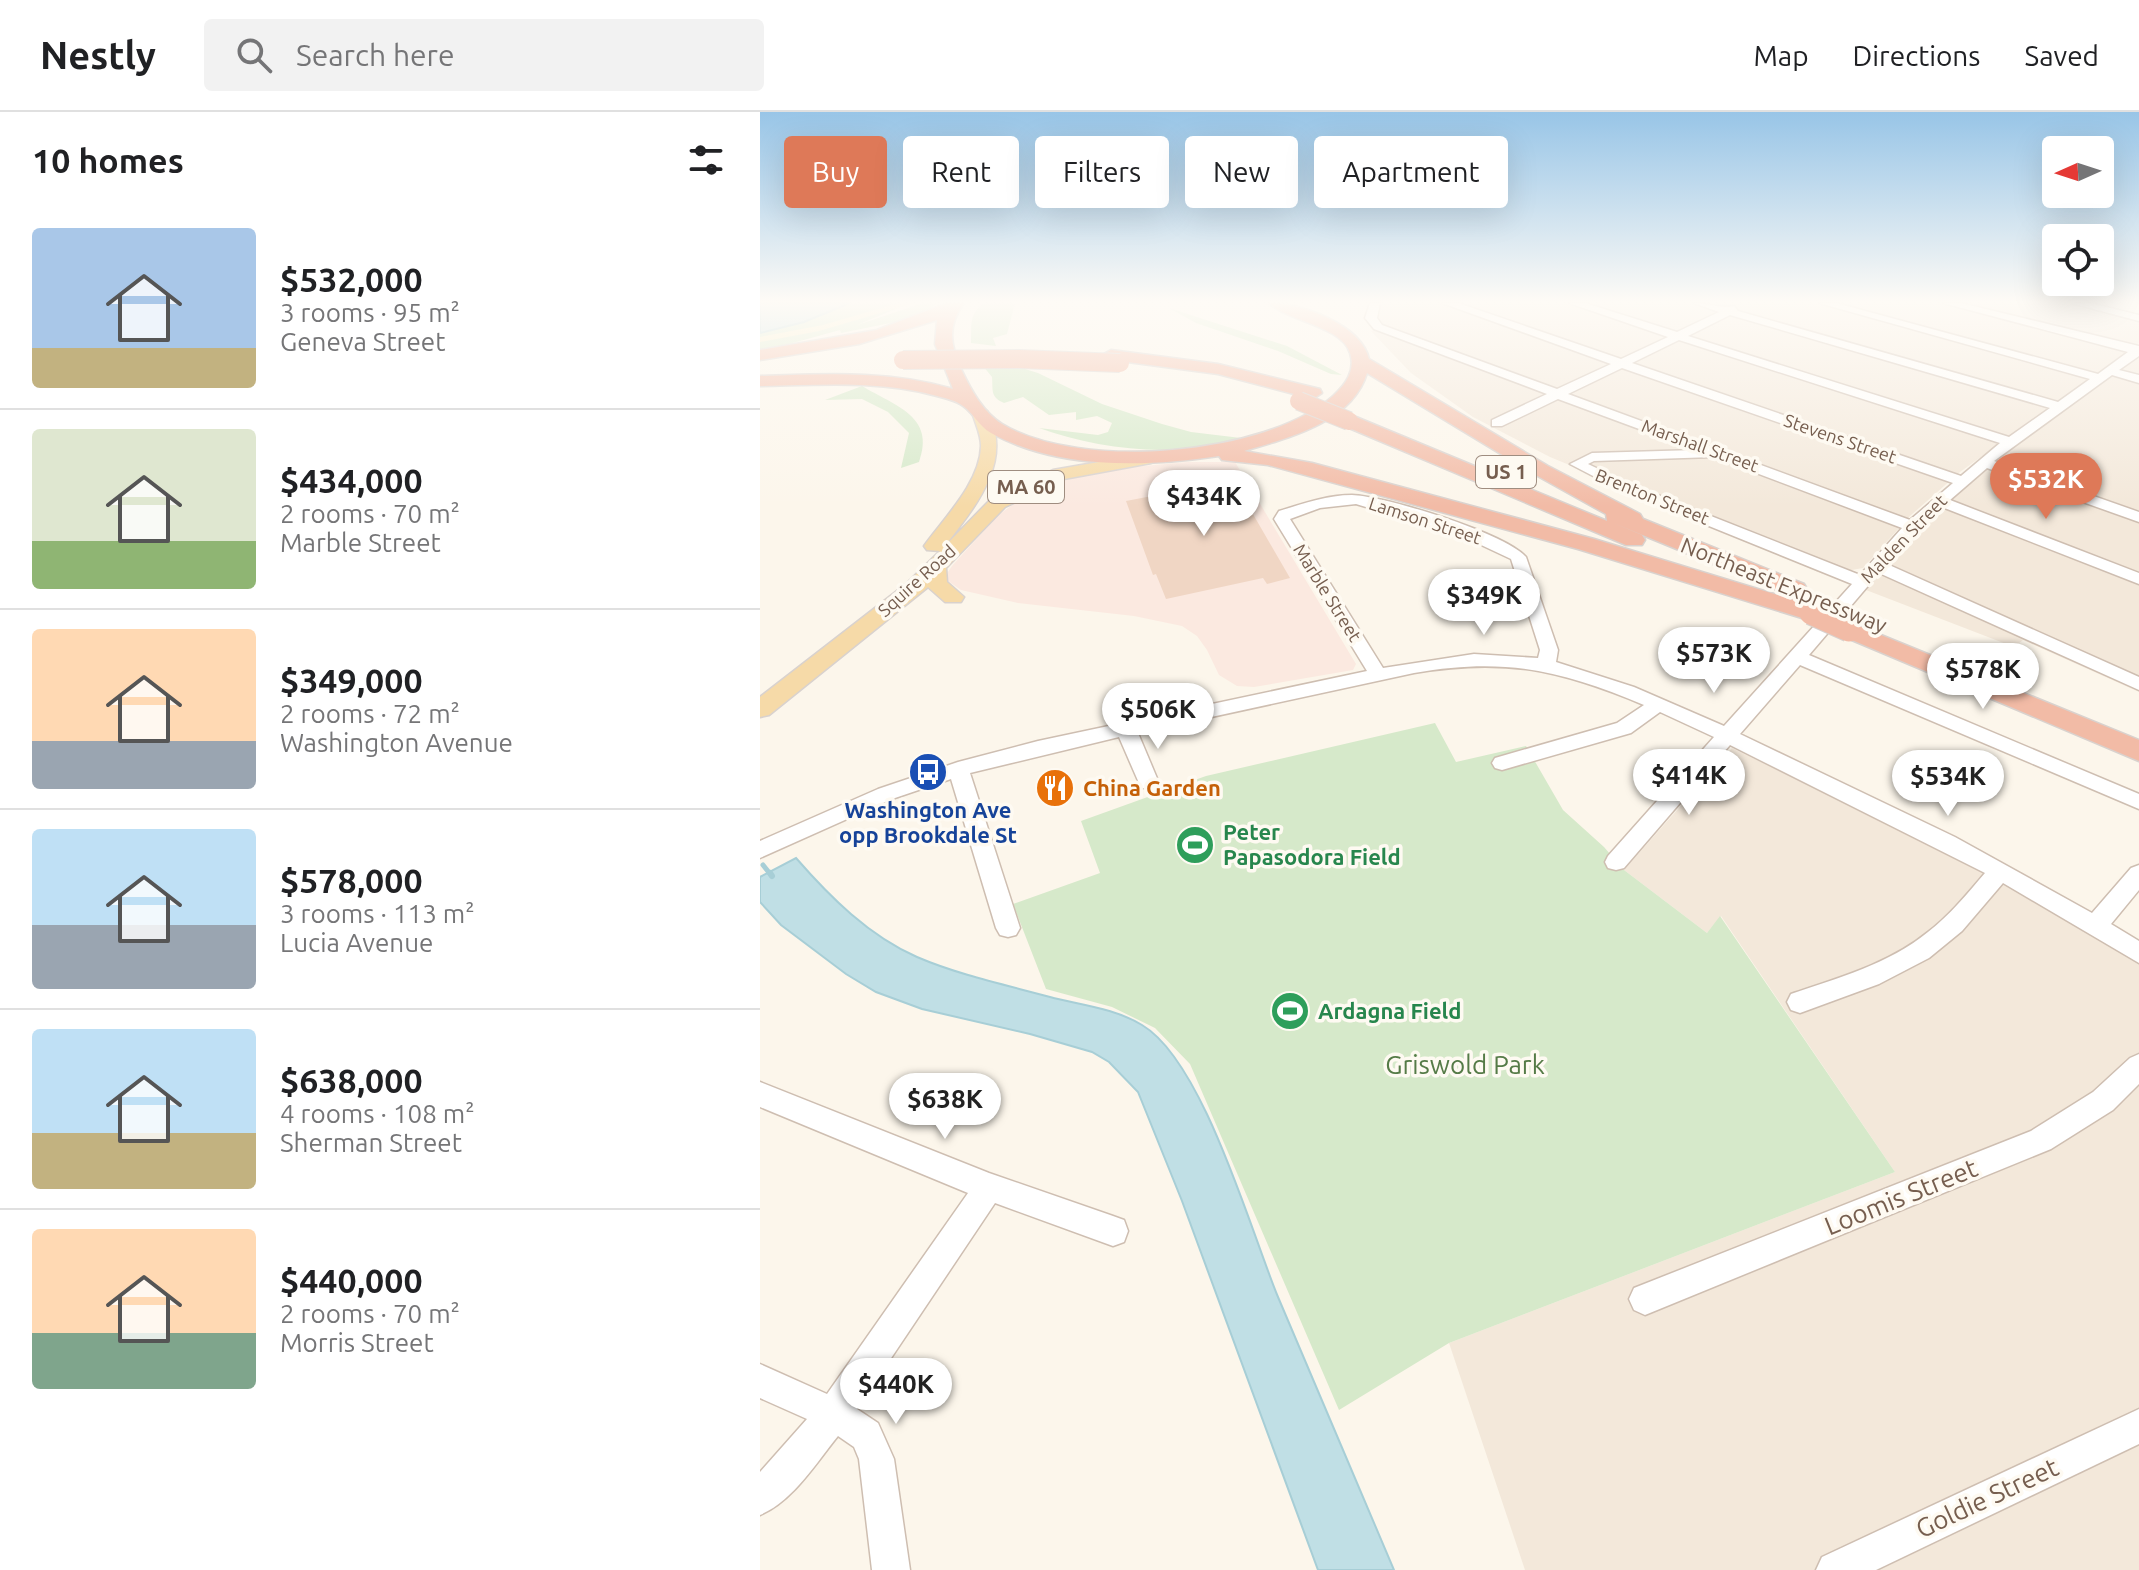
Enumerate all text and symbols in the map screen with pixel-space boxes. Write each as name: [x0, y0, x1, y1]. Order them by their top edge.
search box: [204, 19, 764, 91]
icon: search: [232, 33, 276, 77]
text: Nestly: [40, 34, 156, 76]
text: Search here: [296, 38, 455, 72]
text: Map: [1753, 40, 1809, 71]
text: Directions: [1853, 40, 1980, 71]
text: Saved: [2024, 40, 2099, 71]
chip: Buy: [784, 136, 887, 208]
chip: Rent: [903, 136, 1019, 208]
chip: Filters: [1035, 136, 1169, 208]
chip: New: [1185, 136, 1298, 208]
chip: Apartment: [1314, 136, 1508, 208]
north arrow: [2042, 136, 2114, 208]
map controls: [2042, 136, 2114, 296]
icon: filters: [684, 138, 728, 182]
text: 10 homes: [32, 141, 184, 179]
button: locate: [2042, 224, 2114, 296]
icon: home: [96, 260, 192, 356]
text: $532,000: [280, 260, 423, 298]
text: 3 rooms · 95 m²: [280, 298, 460, 327]
text: Geneva Street: [280, 327, 445, 356]
street label: Stevens Street: [1781, 409, 1899, 467]
street label: Marshall Street: [1639, 415, 1761, 475]
pin: $532K: [1990, 453, 2102, 521]
road number: US 1: [1476, 456, 1536, 488]
icon: home: [96, 461, 192, 557]
text: $434,000: [280, 461, 423, 499]
street label: Brenton Street: [1593, 464, 1712, 528]
text: $532K: [2008, 464, 2084, 493]
pin: $434K: [1148, 470, 1260, 538]
road number: MA 60: [988, 471, 1064, 503]
text: $434K: [1166, 481, 1242, 510]
street label: Malden Street: [1856, 490, 1950, 587]
street label: Lamson Street: [1367, 492, 1484, 548]
text: 2 rooms · 70 m²: [280, 499, 460, 528]
text: Marble Street: [280, 528, 441, 557]
street label: Northeast Expressway: [1678, 532, 1891, 637]
street label: Squire Road: [874, 540, 959, 620]
street label: Marble Street: [1290, 540, 1366, 645]
pin: $349K: [1428, 569, 1540, 637]
text: $349K: [1446, 580, 1522, 609]
pin: $573K: [1658, 627, 1770, 695]
text: $573K: [1676, 638, 1752, 667]
pin: $578K: [1927, 643, 2039, 711]
text: $578K: [1945, 654, 2021, 683]
icon: home: [96, 661, 192, 757]
text: $349,000: [280, 661, 423, 699]
pin: $506K: [1102, 683, 1214, 751]
text: $506K: [1120, 694, 1196, 723]
text: 2 rooms · 72 m²: [280, 699, 460, 728]
text: Washington Avenue: [280, 728, 513, 757]
pin: $414K: [1633, 749, 1745, 817]
pin: $534K: [1892, 750, 2004, 818]
bus stop icon: Washington Ave opp Brookdale St: [907, 751, 949, 793]
text: $414K: [1651, 760, 1727, 789]
text: $534K: [1910, 761, 1986, 790]
restaurant icon: China Garden: [1034, 767, 1076, 809]
place label: China Garden: [1083, 775, 1221, 800]
place label: Washington Ave opp Brookdale St: [839, 797, 1017, 847]
place label: Peter Papasodora Field: [1223, 819, 1401, 869]
sports icon: Peter Papasodora Field: [1174, 824, 1216, 866]
icon: home: [96, 861, 192, 957]
text: $578,000: [280, 861, 423, 899]
text: 3 rooms · 113 m²: [280, 899, 475, 928]
text: Lucia Avenue: [280, 928, 433, 957]
sports icon: Ardagna Field: [1269, 990, 1311, 1032]
place label: Ardagna Field: [1318, 998, 1461, 1023]
park label: Griswold Park: [1385, 1050, 1545, 1079]
icon: home: [96, 1061, 192, 1157]
text: $638,000: [280, 1061, 423, 1099]
pin: $638K: [889, 1073, 1001, 1141]
text: $638K: [907, 1084, 983, 1113]
text: 4 rooms · 108 m²: [280, 1099, 475, 1128]
text: Sherman Street: [280, 1128, 462, 1157]
street label: Loomis Street: [1820, 1153, 1981, 1240]
icon: home: [96, 1261, 192, 1357]
text: $440,000: [280, 1261, 423, 1299]
text: 2 rooms · 70 m²: [280, 1299, 460, 1328]
text: Morris Street: [280, 1328, 434, 1357]
pin: $440K: [840, 1358, 952, 1426]
text: $440K: [858, 1369, 934, 1398]
street label: Goldie Street: [1911, 1452, 2063, 1543]

